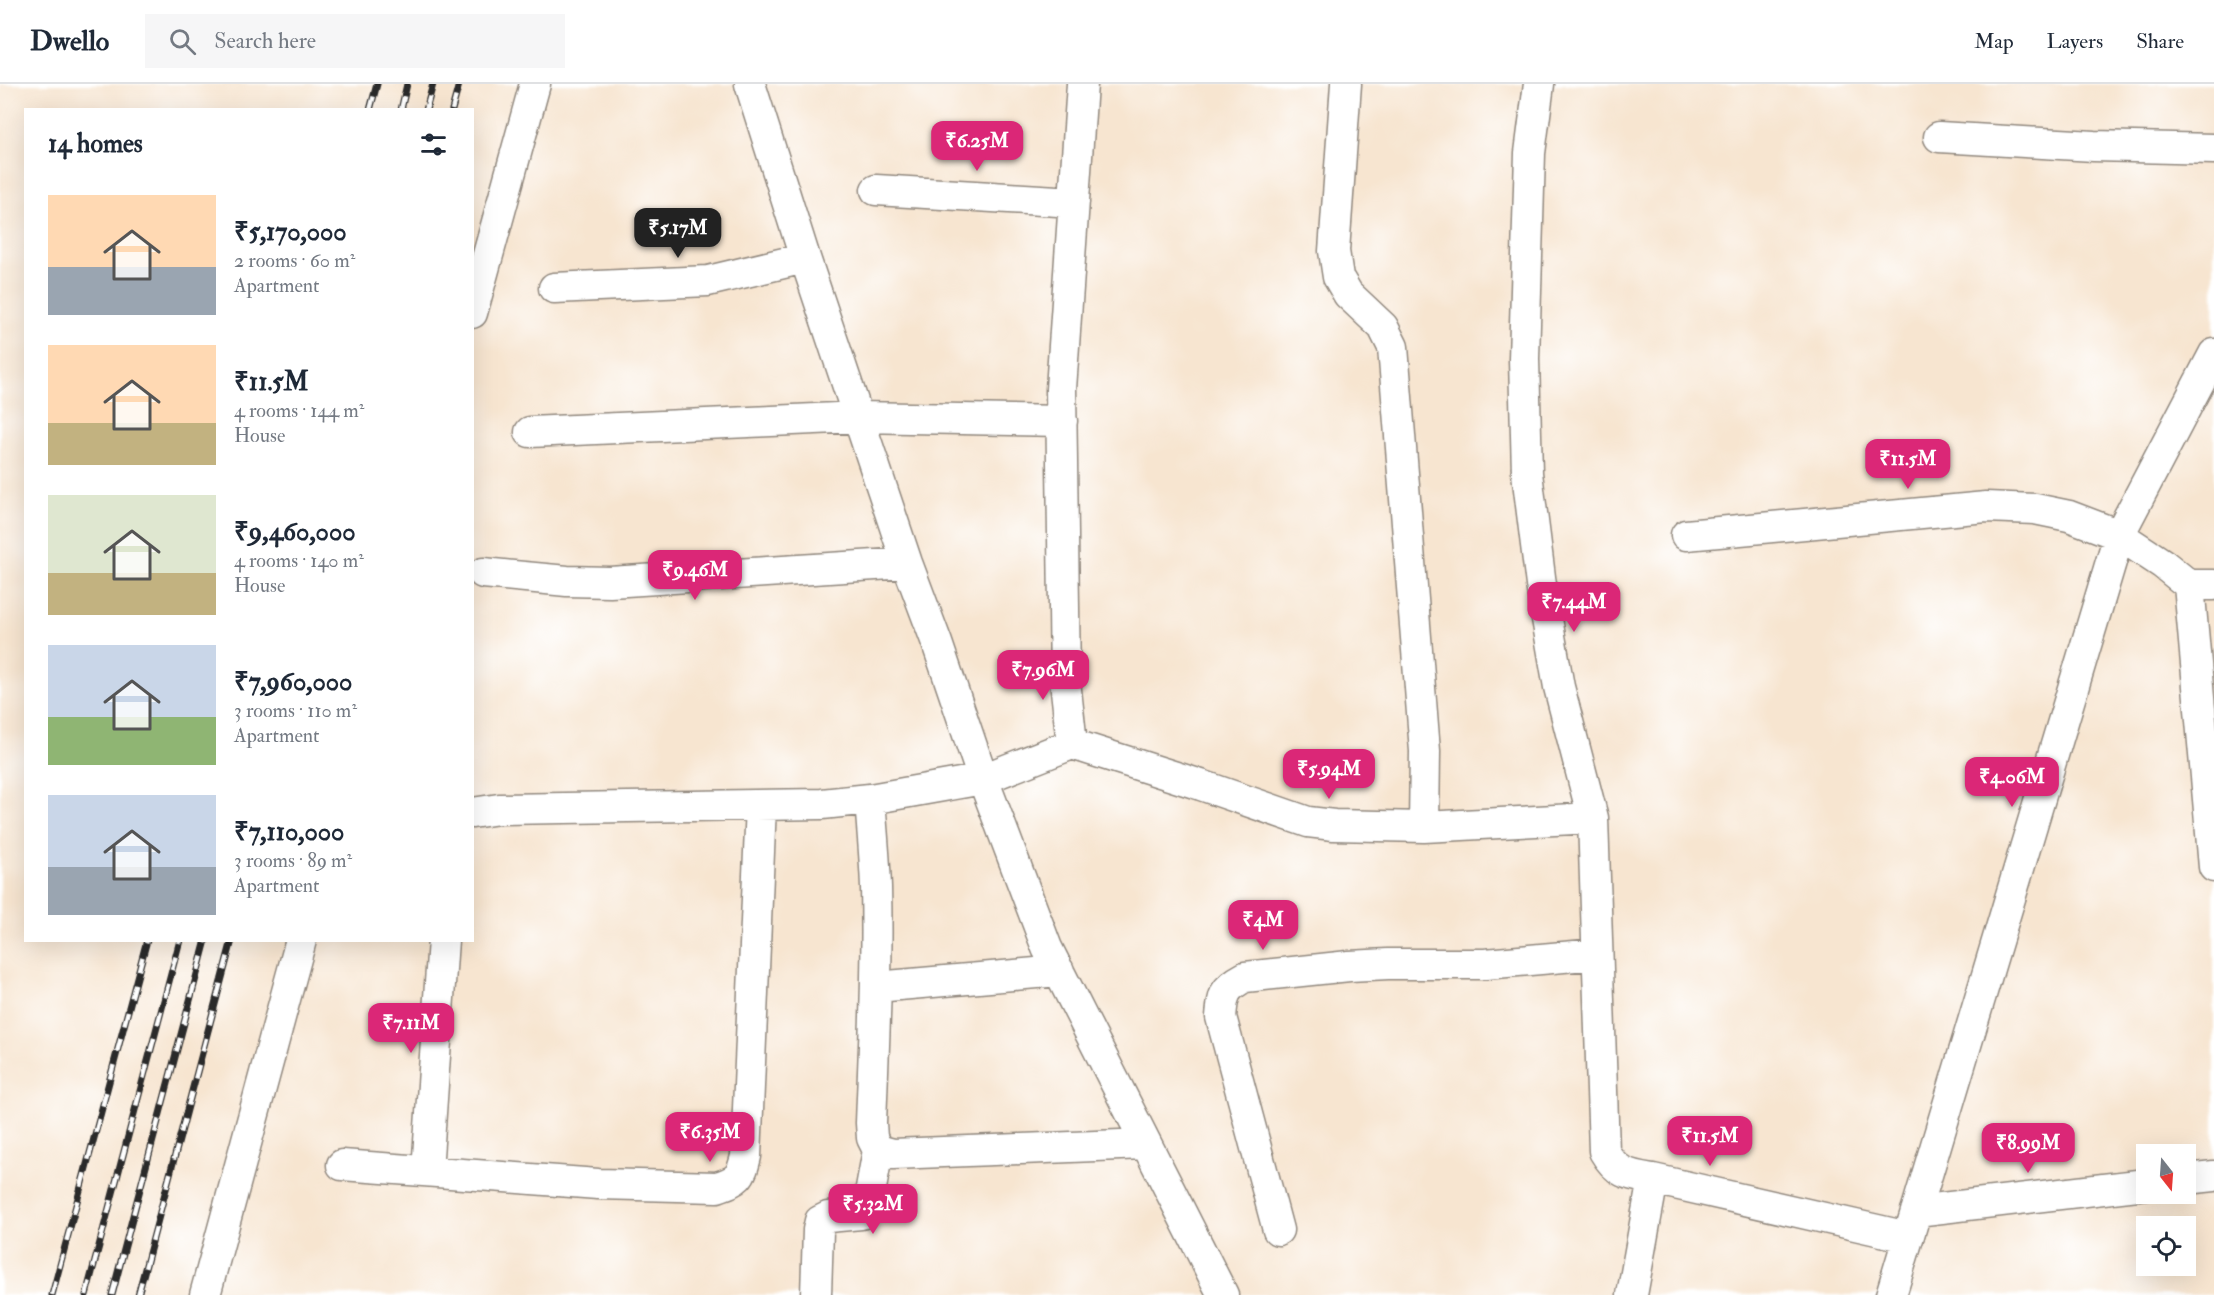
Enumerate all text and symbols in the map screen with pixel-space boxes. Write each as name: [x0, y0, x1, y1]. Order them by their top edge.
search box: [145, 14, 565, 68]
text: Dwello: [30, 24, 109, 59]
icon: search: [166, 25, 199, 58]
text: Search here: [214, 27, 316, 55]
text: Map: [1974, 28, 2014, 55]
text: Layers: [2047, 28, 2103, 55]
text: Share: [2136, 28, 2184, 55]
pin: ₹6.25M: [928, 121, 1026, 172]
text: 14 homes: [48, 128, 143, 160]
icon: filters: [417, 128, 450, 161]
text: ₹6.25M: [945, 128, 1009, 153]
pin: ₹5.17M: [629, 208, 727, 259]
text: ₹5.17M: [648, 215, 708, 240]
text: ₹5,170,000: [234, 216, 347, 248]
icon: home: [96, 219, 168, 291]
text: 2 rooms · 60 m²: [234, 248, 355, 273]
text: Apartment: [234, 273, 319, 298]
text: ₹11.5M: [234, 366, 309, 398]
icon: home: [96, 369, 168, 441]
text: 4 rooms · 144 m²: [234, 398, 364, 423]
text: House: [234, 423, 285, 448]
pin: ₹11.5M: [1859, 439, 1957, 490]
text: ₹11.5M: [1879, 446, 1937, 471]
text: ₹9,460,000: [234, 516, 356, 548]
icon: home: [96, 519, 168, 591]
text: 4 rooms · 140 m²: [234, 548, 364, 573]
pin: ₹9.46M: [646, 550, 744, 601]
text: ₹9.46M: [662, 557, 728, 582]
text: House: [234, 573, 285, 598]
pin: ₹7.44M: [1525, 582, 1623, 633]
text: ₹7.44M: [1541, 589, 1607, 614]
pin: ₹7.96M: [994, 650, 1092, 701]
text: ₹7.96M: [1011, 657, 1075, 682]
text: ₹7,960,000: [234, 666, 352, 698]
icon: home: [96, 669, 168, 741]
text: 3 rooms · 110 m²: [234, 698, 357, 723]
text: Apartment: [234, 723, 319, 748]
pin: ₹5.94M: [1280, 749, 1378, 800]
text: ₹5.94M: [1297, 756, 1361, 781]
pin: ₹4.06M: [1963, 757, 2061, 808]
text: ₹4.06M: [1979, 764, 2045, 789]
text: ₹7,110,000: [234, 816, 344, 848]
icon: home: [96, 819, 168, 891]
text: 3 rooms · 89 m²: [234, 848, 352, 873]
text: Apartment: [234, 873, 319, 898]
pin: ₹4M: [1234, 900, 1292, 951]
text: ₹4M: [1242, 907, 1284, 932]
pin: ₹7.11M: [362, 1003, 460, 1054]
text: ₹7.11M: [382, 1010, 440, 1035]
pin: ₹6.35M: [661, 1112, 759, 1163]
pin: ₹11.5M: [1661, 1116, 1759, 1167]
text: ₹6.35M: [679, 1119, 741, 1144]
text: ₹11.5M: [1681, 1123, 1739, 1148]
pin: ₹8.99M: [1979, 1123, 2077, 1174]
text: ₹8.99M: [1996, 1130, 2060, 1155]
north arrow: [2136, 1144, 2196, 1204]
map controls: [2136, 1144, 2196, 1276]
pin: ₹5.32M: [824, 1184, 922, 1235]
text: ₹5.32M: [843, 1191, 903, 1216]
button: locate: [2136, 1216, 2196, 1276]

